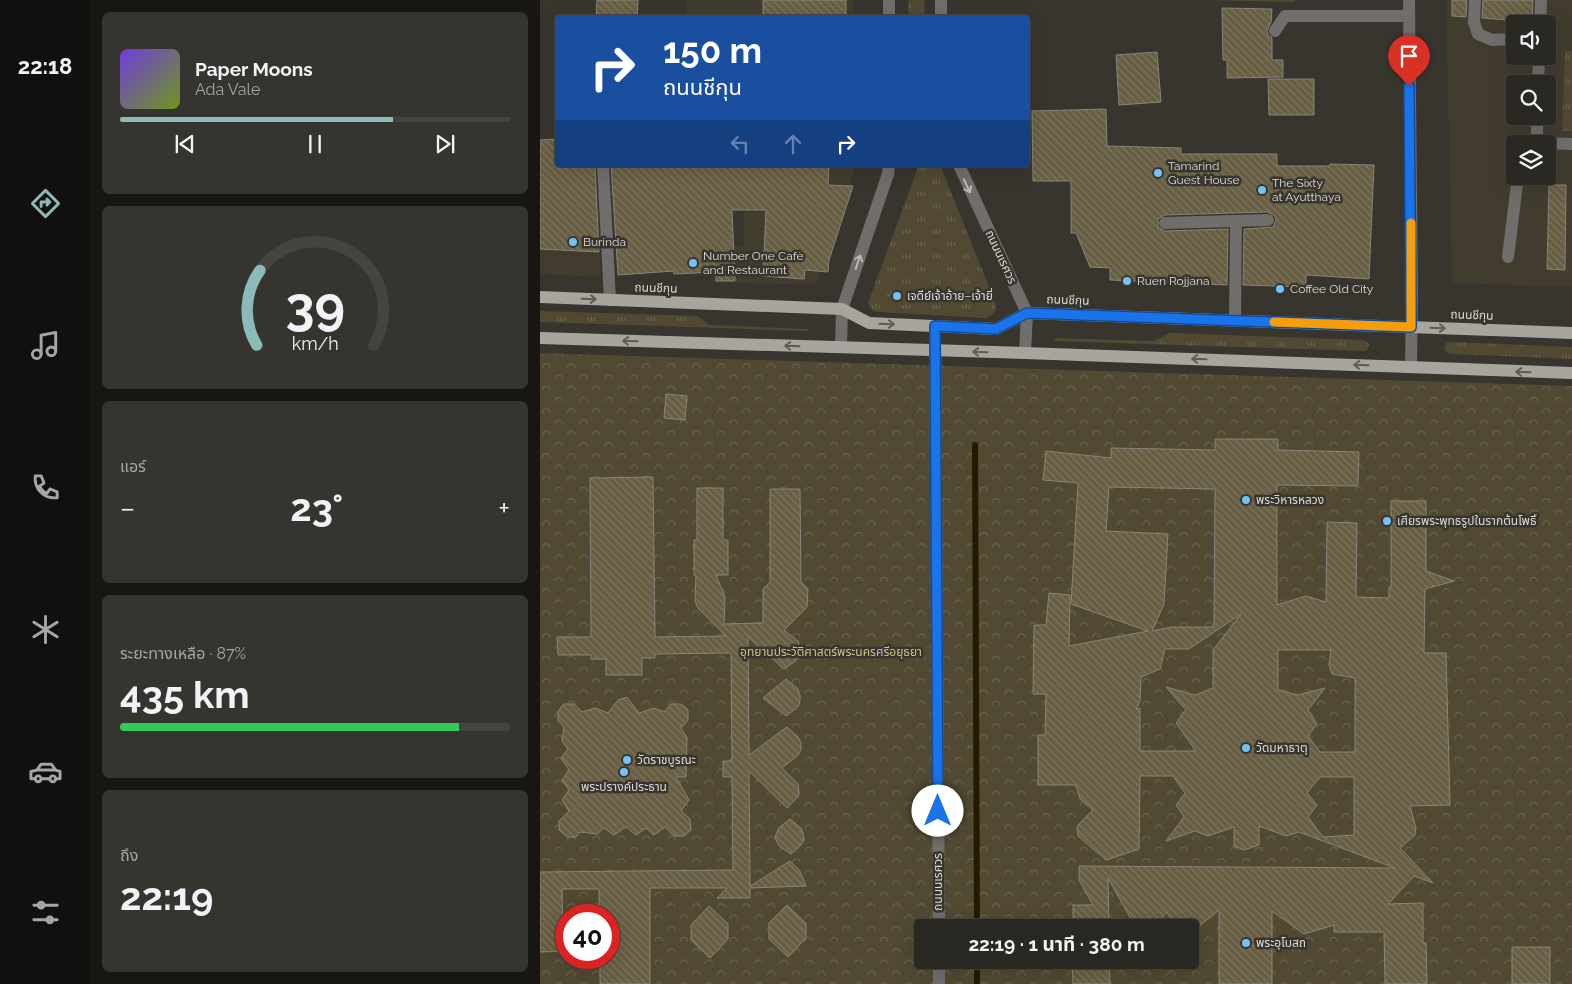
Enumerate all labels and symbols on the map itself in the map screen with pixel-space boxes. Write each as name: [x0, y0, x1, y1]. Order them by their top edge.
pin: [1388, 35, 1430, 86]
place label: Tamarind Guest House: [1168, 159, 1240, 187]
marker: Tamarind Guest House: [1152, 167, 1164, 179]
place label: The Sixty at Ayutthaya: [1272, 176, 1341, 204]
one-way arrow: [963, 178, 972, 193]
marker: The Sixty at Ayutthaya: [1256, 184, 1268, 196]
street label: ถนนนเรศวร: [982, 228, 1020, 286]
place label: Burinda: [583, 235, 626, 249]
marker: Burinda: [567, 236, 579, 248]
place label: Number One Cafè and Restaurant: [703, 249, 803, 277]
one-way arrow: [854, 255, 863, 271]
marker: Number One Cafè and Restaurant: [687, 257, 699, 269]
place label: Ruen Rojjana: [1137, 274, 1209, 288]
marker: Ruen Rojjana: [1121, 275, 1133, 287]
street label: ถนนชีกุน: [634, 280, 678, 296]
place label: Coffee Old City: [1290, 282, 1374, 296]
marker: Coffee Old City: [1274, 283, 1286, 295]
place label: เจดีย์เจ้าอ้าย–เจ้ายี่: [907, 287, 993, 303]
marker: เจดีย์เจ้าอ้าย–เจ้ายี่: [891, 290, 903, 302]
street label: ถนนชีกุน: [1046, 292, 1090, 308]
one-way arrow: [580, 295, 596, 304]
street label: ถนนชีกุน: [1450, 307, 1494, 323]
one-way arrow: [878, 319, 894, 329]
one-way arrow: [1430, 323, 1446, 333]
one-way arrow: [622, 336, 638, 346]
one-way arrow: [784, 341, 800, 351]
one-way arrow: [972, 347, 988, 356]
one-way arrow: [1191, 355, 1207, 364]
one-way arrow: [1353, 361, 1369, 370]
one-way arrow: [1516, 367, 1532, 376]
place label: พระวิหารหลวง: [1256, 493, 1324, 507]
marker: พระวิหารหลวง: [1240, 494, 1252, 506]
place label: เศียรพระพุทธรูปในรากต้นโพธิ์: [1397, 514, 1537, 528]
marker: เศียรพระพุทธรูปในรากต้นโพธิ์: [1381, 515, 1393, 527]
park label: อุทยานประวัติศาสตร์พระนครศรีอยุธยา: [740, 645, 922, 659]
place label: วัดมหาธาตุ: [1256, 741, 1308, 755]
marker: วัดมหาธาตุ: [1240, 742, 1252, 754]
place label: วัดราชบูรณะ: [637, 753, 696, 767]
marker: วัดราชบูรณะ: [621, 754, 633, 766]
marker: พระปรางค์ประธาน: [618, 766, 630, 778]
place label: พระปรางค์ประธาน: [581, 780, 667, 794]
position arrow: [911, 784, 963, 836]
street label: ถนนนเรศวร: [931, 853, 945, 911]
speed limit sign: 40: [555, 904, 620, 969]
place label: พระอุโบสถ: [1256, 936, 1306, 950]
marker: พระอุโบสถ: [1240, 937, 1252, 949]

